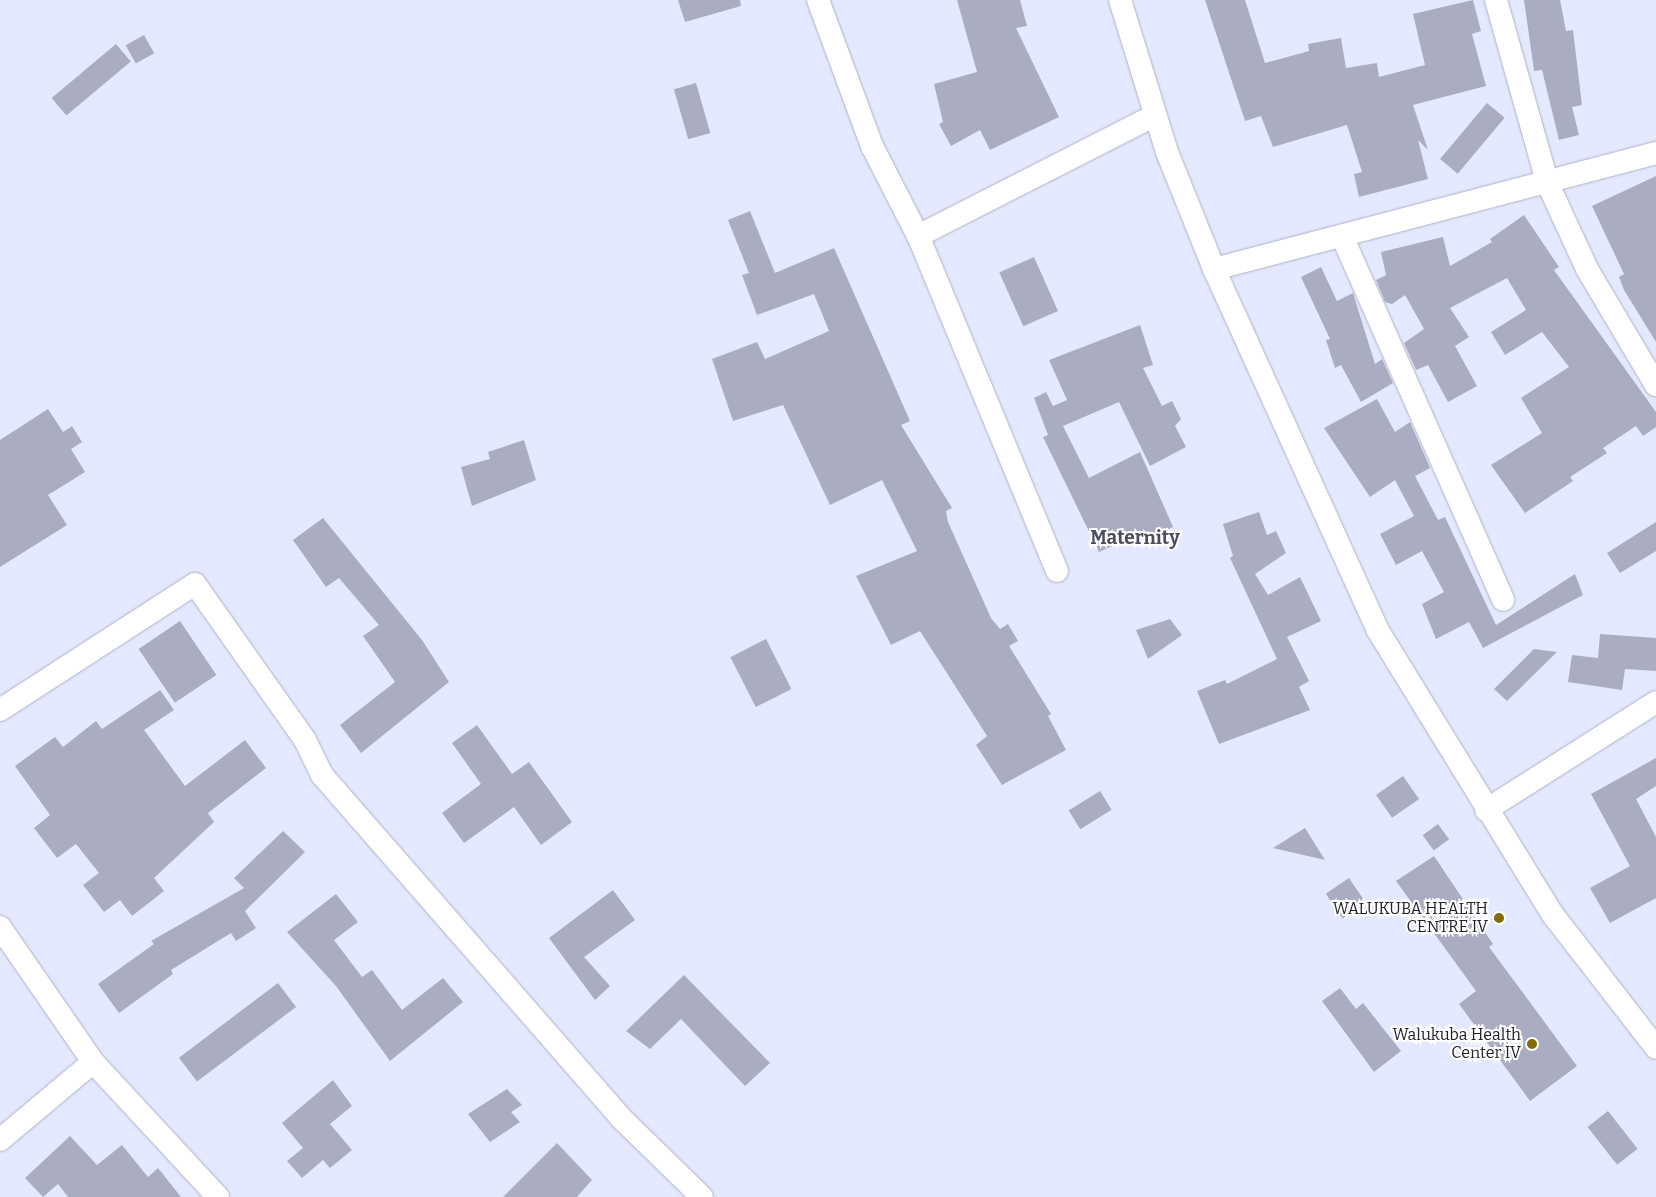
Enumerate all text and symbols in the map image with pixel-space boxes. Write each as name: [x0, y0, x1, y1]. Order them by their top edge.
district label: Maternity: [1090, 527, 1180, 549]
place label: WALUKUBA HEALTH CENTRE IV: [1333, 899, 1488, 937]
marker: WALUKUBA HEALTH CENTRE IV: [1492, 911, 1506, 925]
place label: Walukuba Health Center IV: [1393, 1025, 1521, 1063]
marker: Walukuba Health Center IV: [1525, 1037, 1539, 1051]

